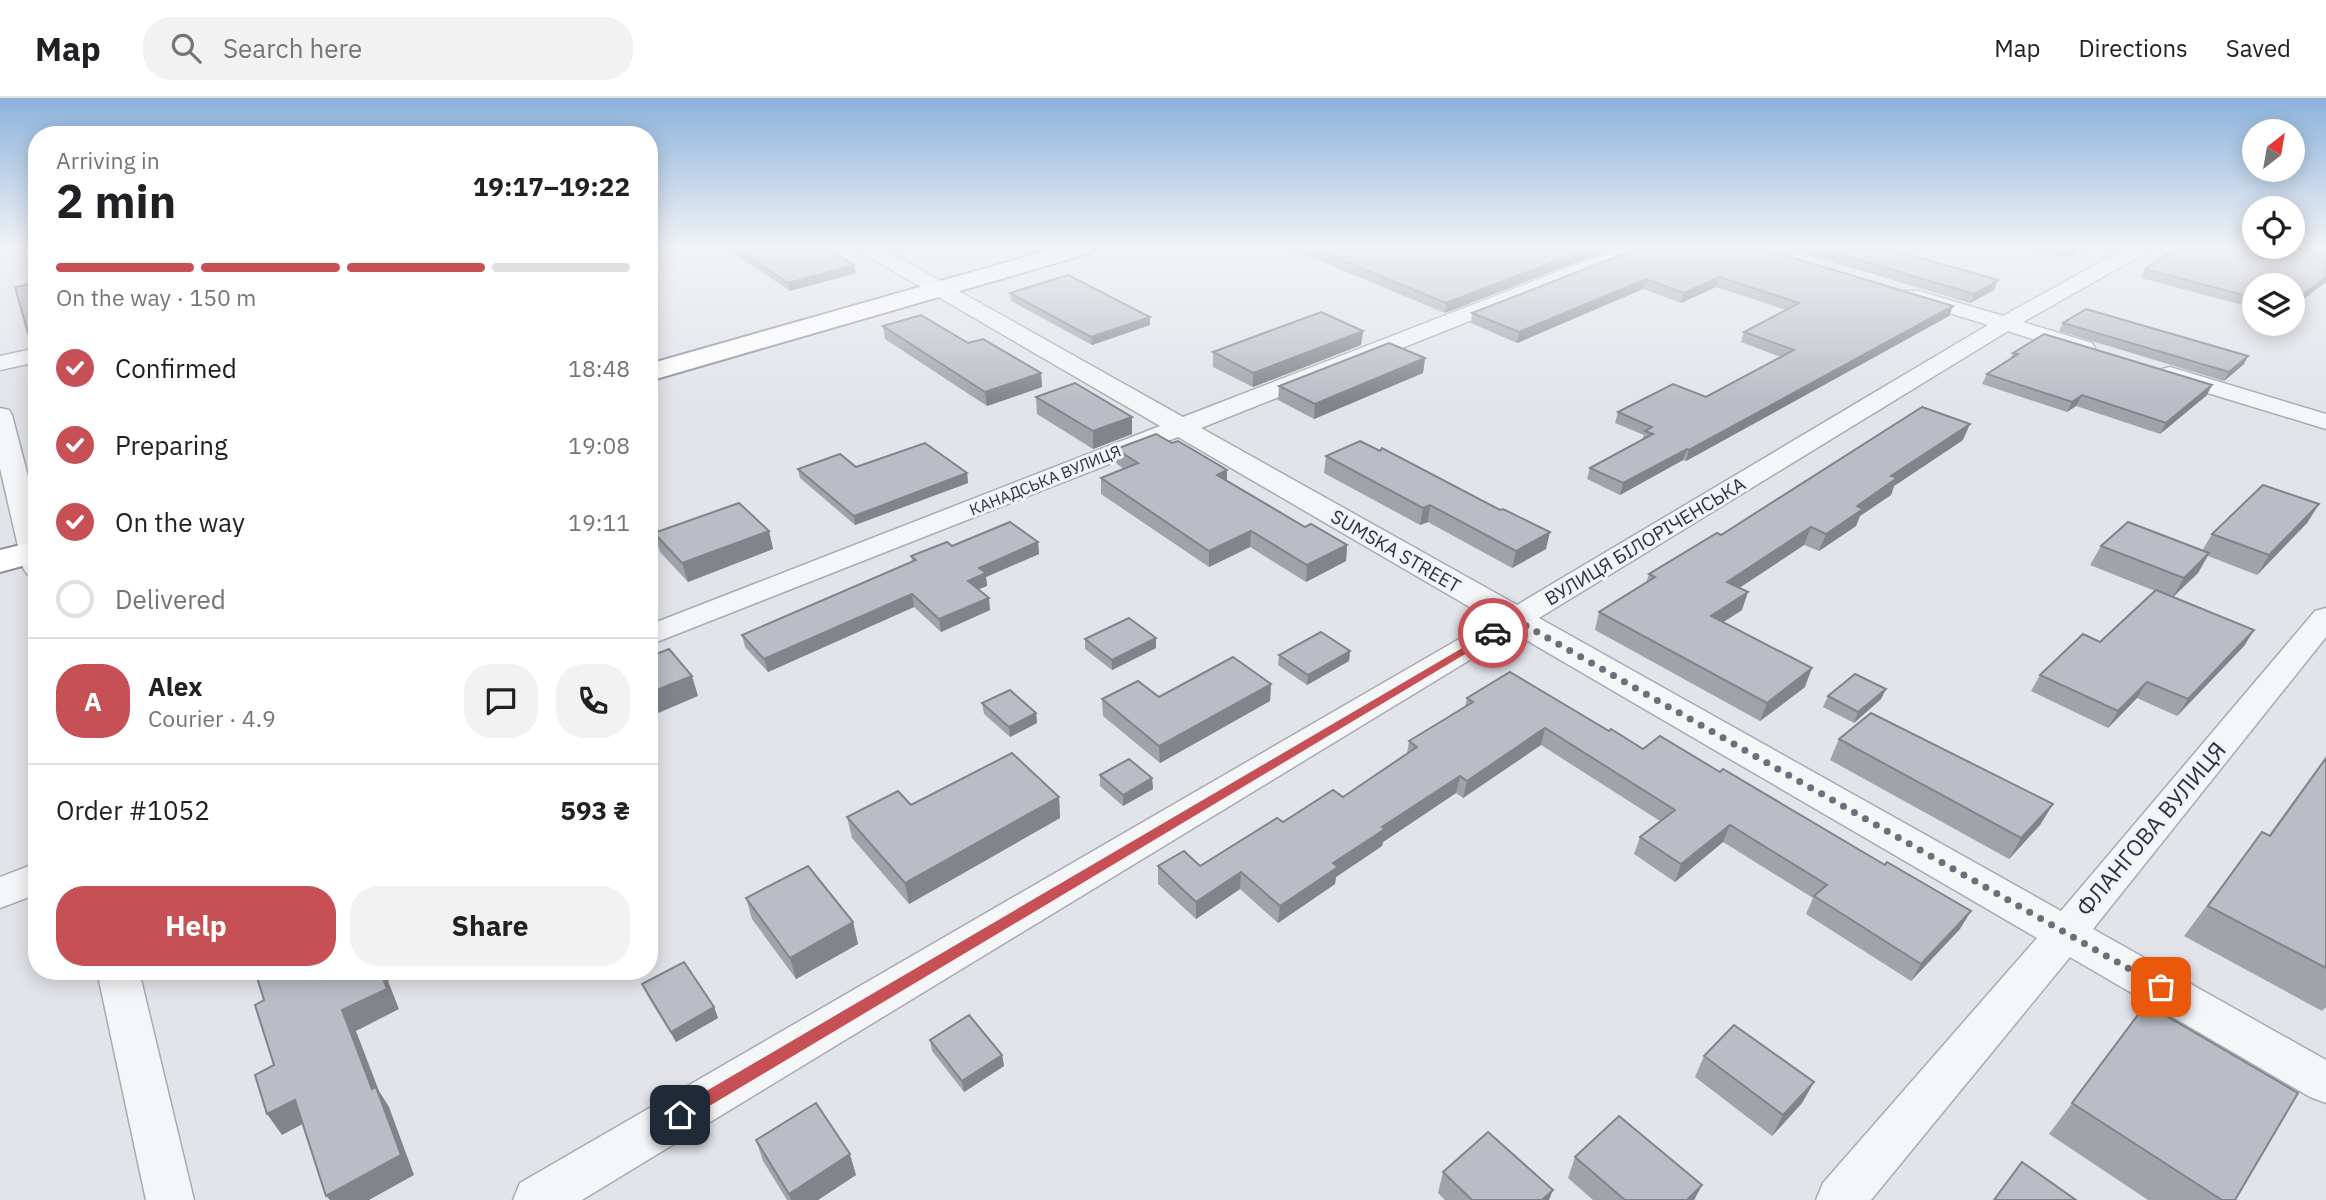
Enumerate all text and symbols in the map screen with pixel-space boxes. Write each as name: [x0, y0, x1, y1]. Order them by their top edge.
search box: [143, 17, 633, 80]
text: Map: [35, 27, 101, 70]
icon: search: [167, 29, 205, 67]
text: Search here: [223, 31, 362, 65]
text: Map: [1994, 32, 2040, 64]
text: Directions: [2078, 32, 2188, 64]
text: Saved: [2226, 32, 2291, 64]
north arrow: [2242, 119, 2305, 182]
map controls: [2242, 119, 2305, 336]
text: Arriving in: [56, 145, 160, 175]
text: 19:17–19:22: [473, 169, 630, 203]
text: 2 min: [56, 171, 176, 231]
button: locate: [2242, 196, 2305, 259]
button: layers: [2242, 273, 2305, 336]
text: On the way · 150 m: [56, 282, 256, 312]
icon: check: [56, 349, 94, 387]
text: Confirmed: [115, 351, 237, 385]
text: 18:48: [568, 353, 630, 383]
icon: check: [56, 426, 94, 464]
text: Preparing: [115, 428, 228, 462]
text: 19:08: [568, 430, 630, 460]
street label: КАНАДСЬКА ВУЛИЦЯ: [966, 440, 1124, 520]
street label: ВУЛИЦЯ БІЛОРІЧЕНСЬКА: [1540, 471, 1750, 611]
icon: check: [56, 503, 94, 541]
street label: SUMSKA STREET: [1327, 504, 1465, 598]
text: On the way: [115, 505, 245, 539]
text: 19:11: [568, 507, 630, 537]
text: Delivered: [115, 582, 226, 616]
courier: [1458, 598, 1528, 668]
icon: car: [1474, 614, 1512, 652]
button: chat: [464, 664, 538, 738]
button: phone: [556, 664, 630, 738]
text: Alex: [148, 669, 202, 703]
text: A: [84, 684, 102, 718]
text: Courier · 4.9: [148, 703, 276, 733]
street label: ФЛАНГОВА ВУЛИЦЯ: [2069, 735, 2232, 922]
text: Order #1052: [56, 793, 210, 827]
text: 593 ₴: [560, 793, 630, 827]
button: Help: [56, 886, 336, 966]
button: Share: [350, 886, 630, 966]
pin: [2131, 957, 2191, 1017]
icon: bag: [2142, 968, 2180, 1006]
pin: [650, 1085, 710, 1145]
icon: home: [661, 1096, 699, 1134]

